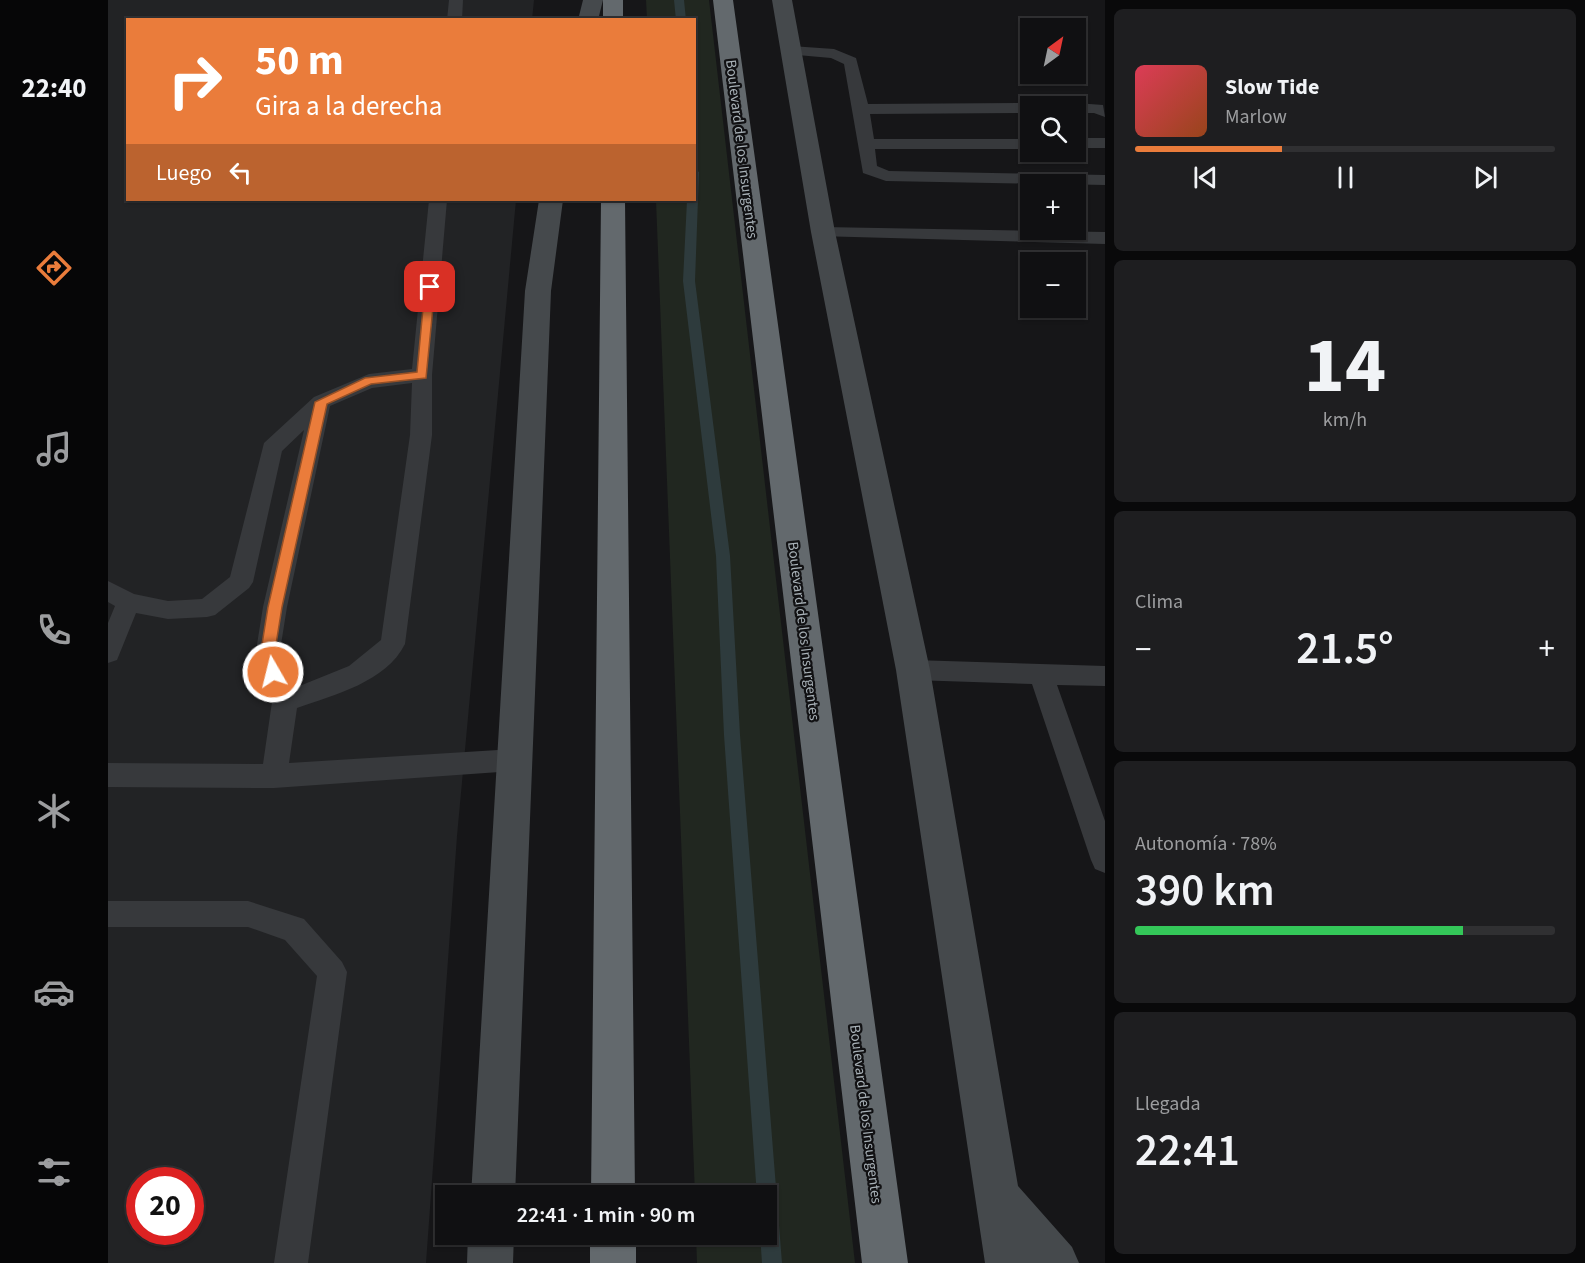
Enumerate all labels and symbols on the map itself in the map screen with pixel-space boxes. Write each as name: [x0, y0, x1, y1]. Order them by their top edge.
north arrow: [1020, 18, 1086, 84]
street label: Boulevard de los Insurgentes: [720, 58, 763, 240]
pin: [404, 261, 455, 312]
street label: Boulevard de los Insurgentes: [782, 540, 825, 722]
position arrow: [241, 640, 305, 704]
street label: Boulevard de los Insurgentes: [844, 1023, 887, 1205]
speed limit sign: 20: [126, 1167, 204, 1245]

